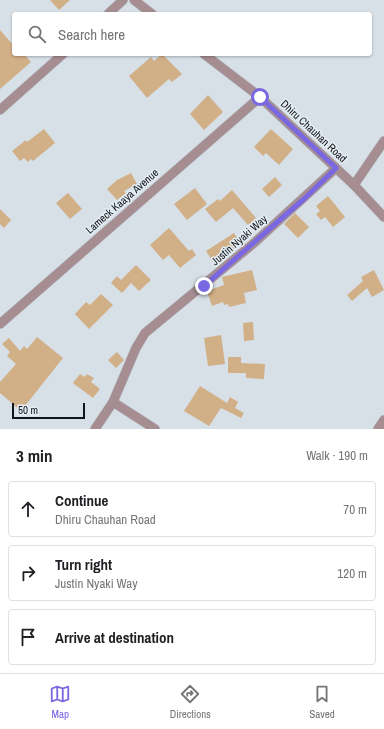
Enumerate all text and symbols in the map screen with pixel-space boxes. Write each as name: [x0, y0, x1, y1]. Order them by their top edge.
search box: [12, 12, 372, 56]
icon: search: [26, 23, 48, 45]
text: Search here: [58, 24, 125, 45]
route start: [251, 88, 269, 106]
street label: Dhiru Chauhan Road: [278, 97, 350, 165]
street label: Lameck Kaaya Avenue: [83, 165, 161, 237]
street label: Justin Nyaki Way: [208, 211, 270, 268]
route end: [195, 277, 213, 295]
scale bar: [12, 401, 85, 420]
text: 50 m: [18, 403, 38, 417]
text: 3 min: [16, 444, 52, 467]
text: Walk · 190 m: [306, 447, 368, 464]
text: Continue: [55, 490, 108, 511]
icon: ahead: [17, 498, 39, 520]
text: 70 m: [343, 501, 367, 518]
text: Dhiru Chauhan Road: [55, 511, 156, 528]
text: Turn right: [55, 554, 112, 575]
icon: right: [17, 562, 39, 584]
text: 120 m: [337, 565, 367, 582]
text: Justin Nyaki Way: [55, 575, 138, 592]
icon: arrive: [17, 626, 39, 648]
text: Arrive at destination: [55, 627, 174, 648]
tab: Map: [49, 683, 71, 721]
tab: Directions: [170, 683, 211, 721]
tab: Saved: [309, 683, 335, 721]

